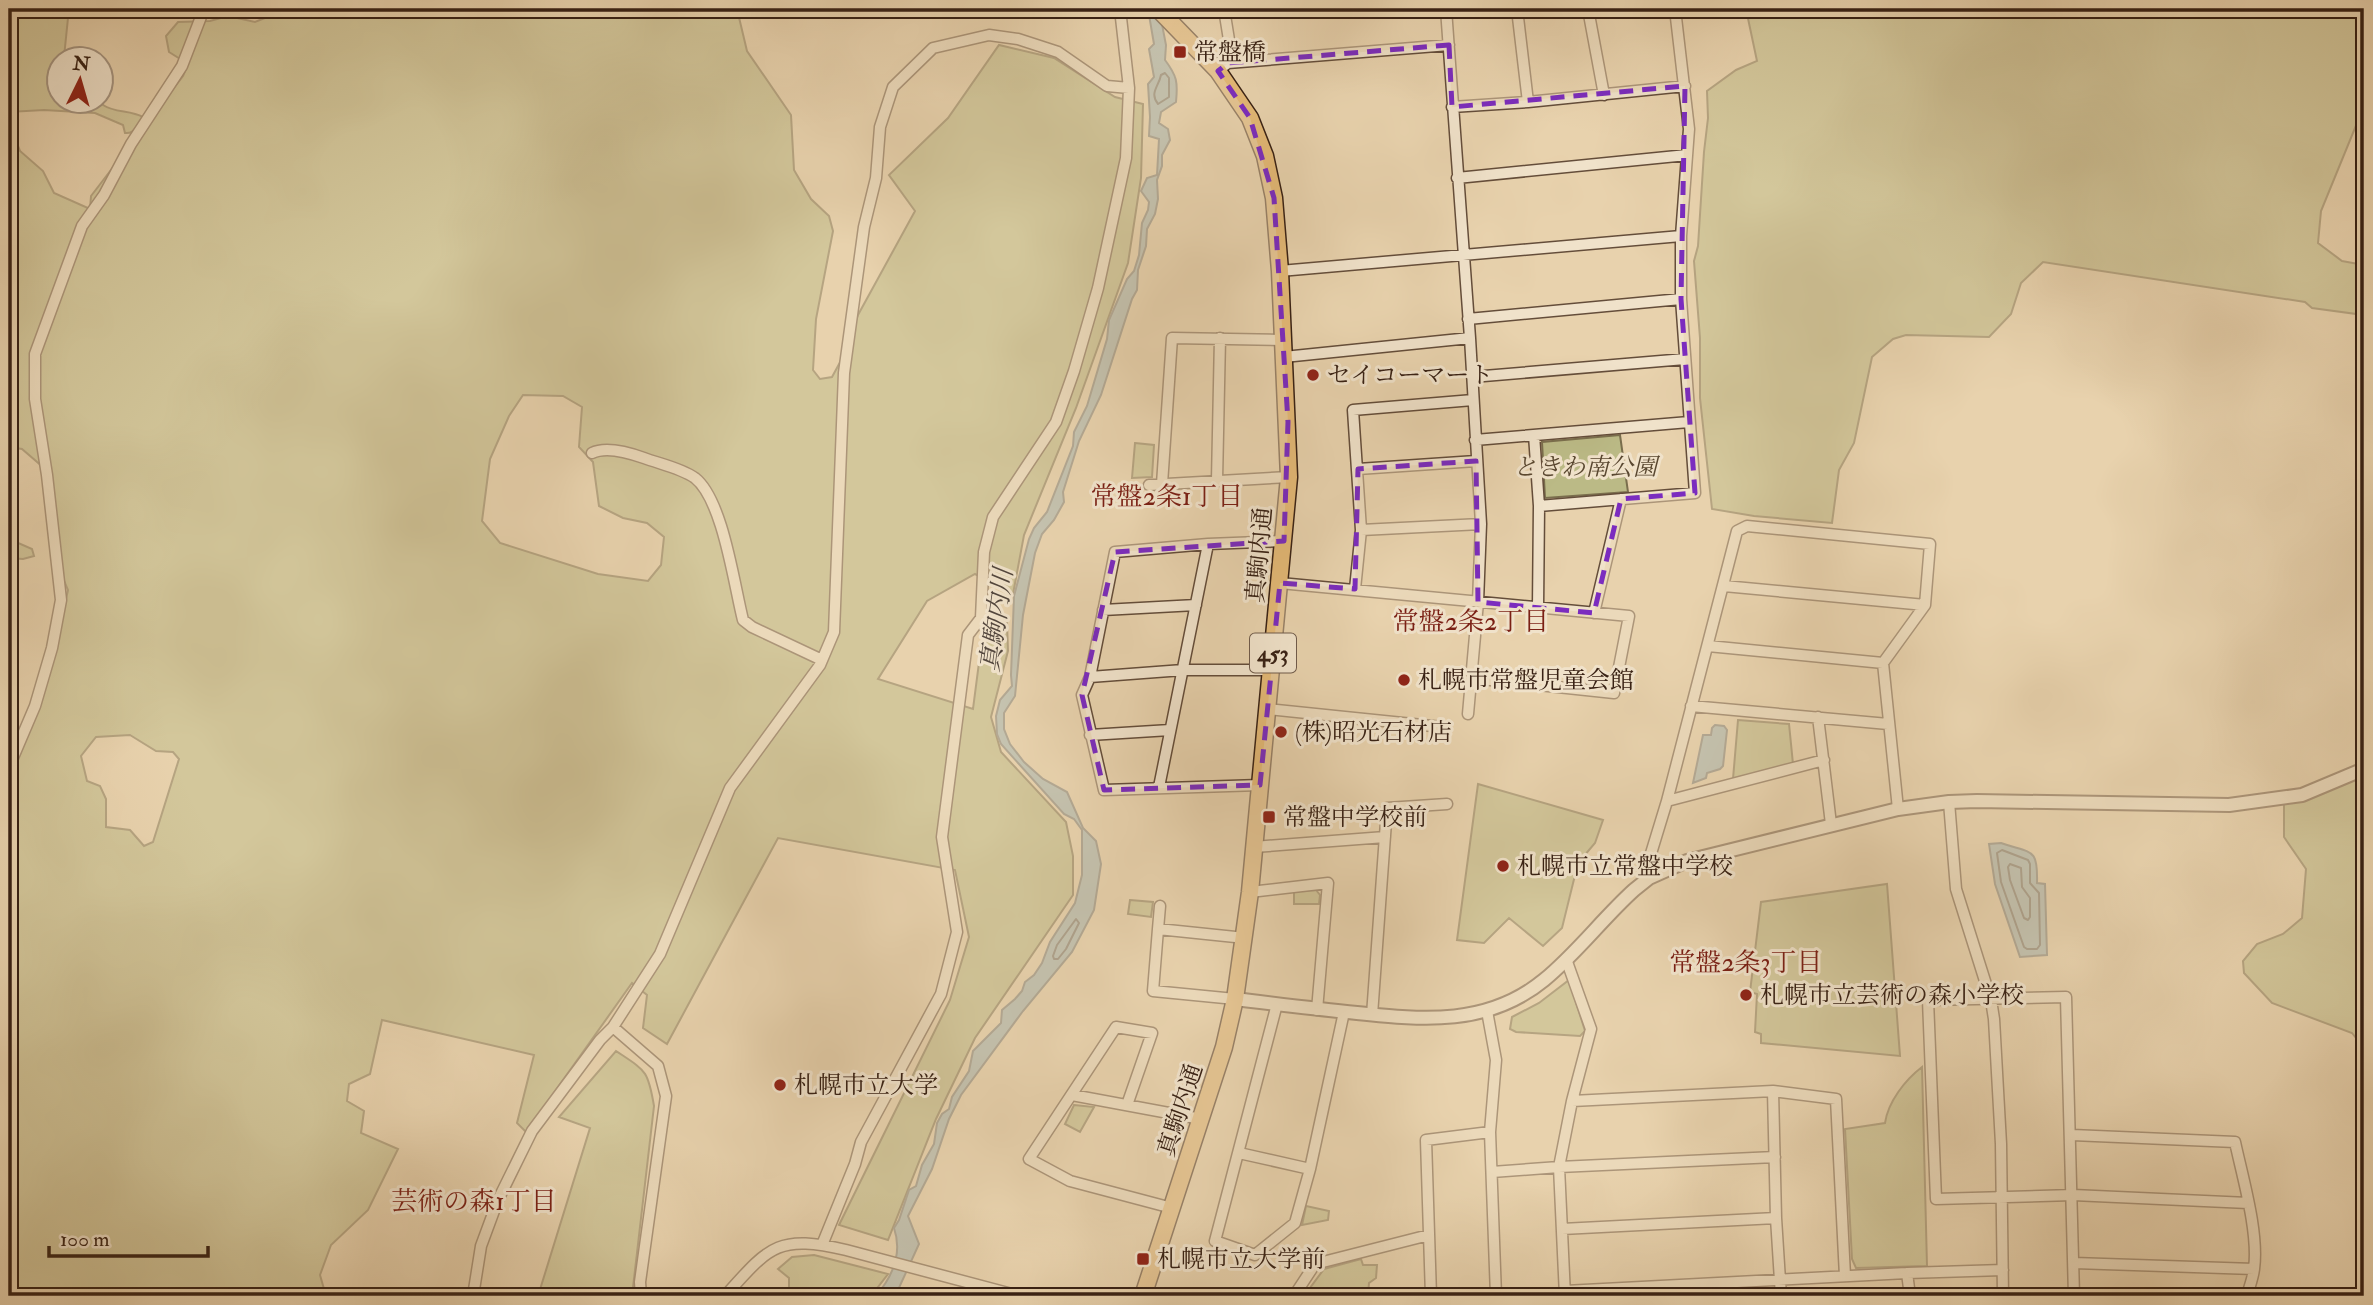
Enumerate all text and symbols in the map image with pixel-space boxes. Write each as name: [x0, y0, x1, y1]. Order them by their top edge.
place label: 常盤橋: [1194, 37, 1266, 68]
marker: 常盤橋: [1172, 44, 1188, 60]
north arrow: [46, 46, 116, 116]
text: N: [71, 51, 92, 77]
place label: セイコーマート: [1327, 360, 1493, 391]
marker: セイコーマート: [1305, 367, 1321, 383]
park label: ときわ南公園: [1513, 452, 1661, 483]
district label: 常盤2条1丁目: [1091, 481, 1243, 513]
street label: 真駒内通: [1240, 506, 1279, 604]
water label: 真駒内川: [974, 563, 1020, 674]
district label: 常盤2条2丁目: [1393, 606, 1549, 638]
road number: 453: [1250, 634, 1296, 673]
place label: 札幌市常盤児童会館: [1418, 665, 1634, 696]
marker: 札幌市常盤児童会館: [1396, 672, 1412, 688]
place label: (株)昭光石材店: [1295, 717, 1452, 748]
marker: (株)昭光石材店: [1273, 724, 1289, 740]
place label: 常盤中学校前: [1283, 802, 1427, 833]
marker: 常盤中学校前: [1261, 809, 1277, 825]
place label: 札幌市立常盤中学校: [1517, 851, 1733, 882]
marker: 札幌市立常盤中学校: [1495, 858, 1511, 874]
district label: 常盤2条3丁目: [1669, 947, 1823, 979]
place label: 札幌市立芸術の森小学校: [1760, 980, 2024, 1011]
marker: 札幌市立芸術の森小学校: [1738, 987, 1754, 1003]
street label: 真駒内通: [1151, 1060, 1210, 1161]
place label: 札幌市立大学: [794, 1070, 938, 1101]
marker: 札幌市立大学: [772, 1077, 788, 1093]
district label: 芸術の森1丁目: [391, 1186, 557, 1218]
scale bar: [49, 1214, 208, 1258]
text: 100 m: [60, 1226, 110, 1253]
place label: 札幌市立大学前: [1157, 1244, 1325, 1275]
marker: 札幌市立大学前: [1135, 1251, 1151, 1267]

